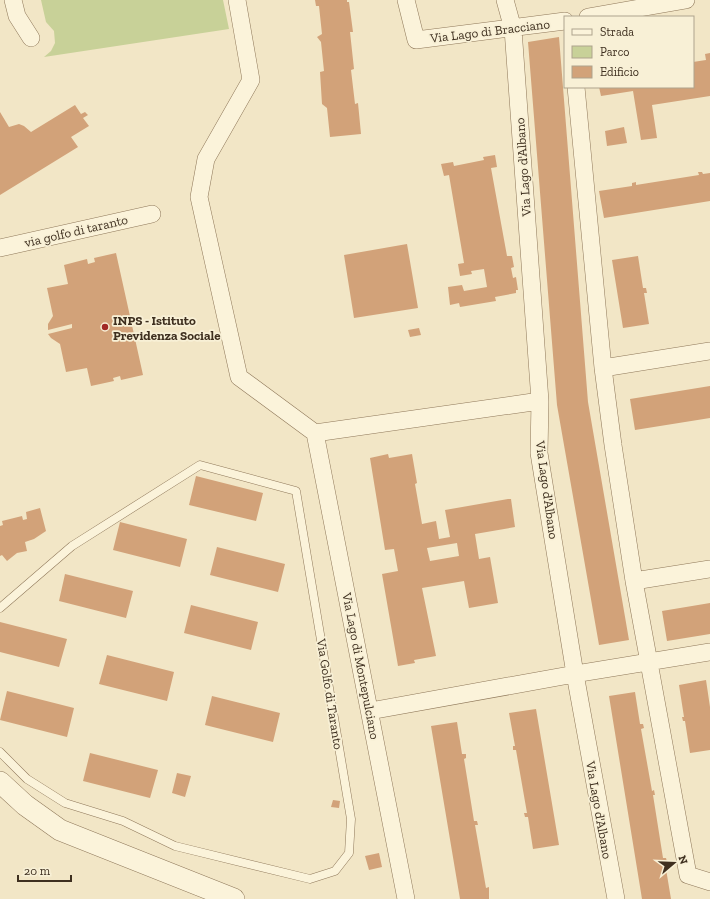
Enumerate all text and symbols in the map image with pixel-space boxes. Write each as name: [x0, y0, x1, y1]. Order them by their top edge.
street label: Via Lago di Bracciano: [428, 16, 551, 46]
legend: [564, 16, 694, 88]
text: Strada: [600, 25, 634, 39]
text: Parco: [600, 45, 629, 59]
text: Edificio: [600, 65, 639, 79]
street label: Via Lago d'Albano: [512, 117, 534, 218]
street label: via golfo di taranto: [23, 212, 130, 250]
place label: INPS - Istituto Previdenza Sociale: [113, 313, 221, 343]
marker: INPS - Istituto Previdenza Sociale: [100, 322, 110, 332]
street label: Via Lago d'Albano: [533, 439, 561, 540]
street label: Via Lago di Montepulciano: [339, 590, 383, 741]
street label: Via Golfo di Taranto: [314, 637, 346, 751]
street label: Via Lago d'Albano: [583, 759, 615, 860]
north arrow: [654, 843, 694, 883]
text: N: [675, 854, 691, 867]
scale bar: [18, 857, 71, 883]
text: 20 m: [24, 864, 51, 878]

